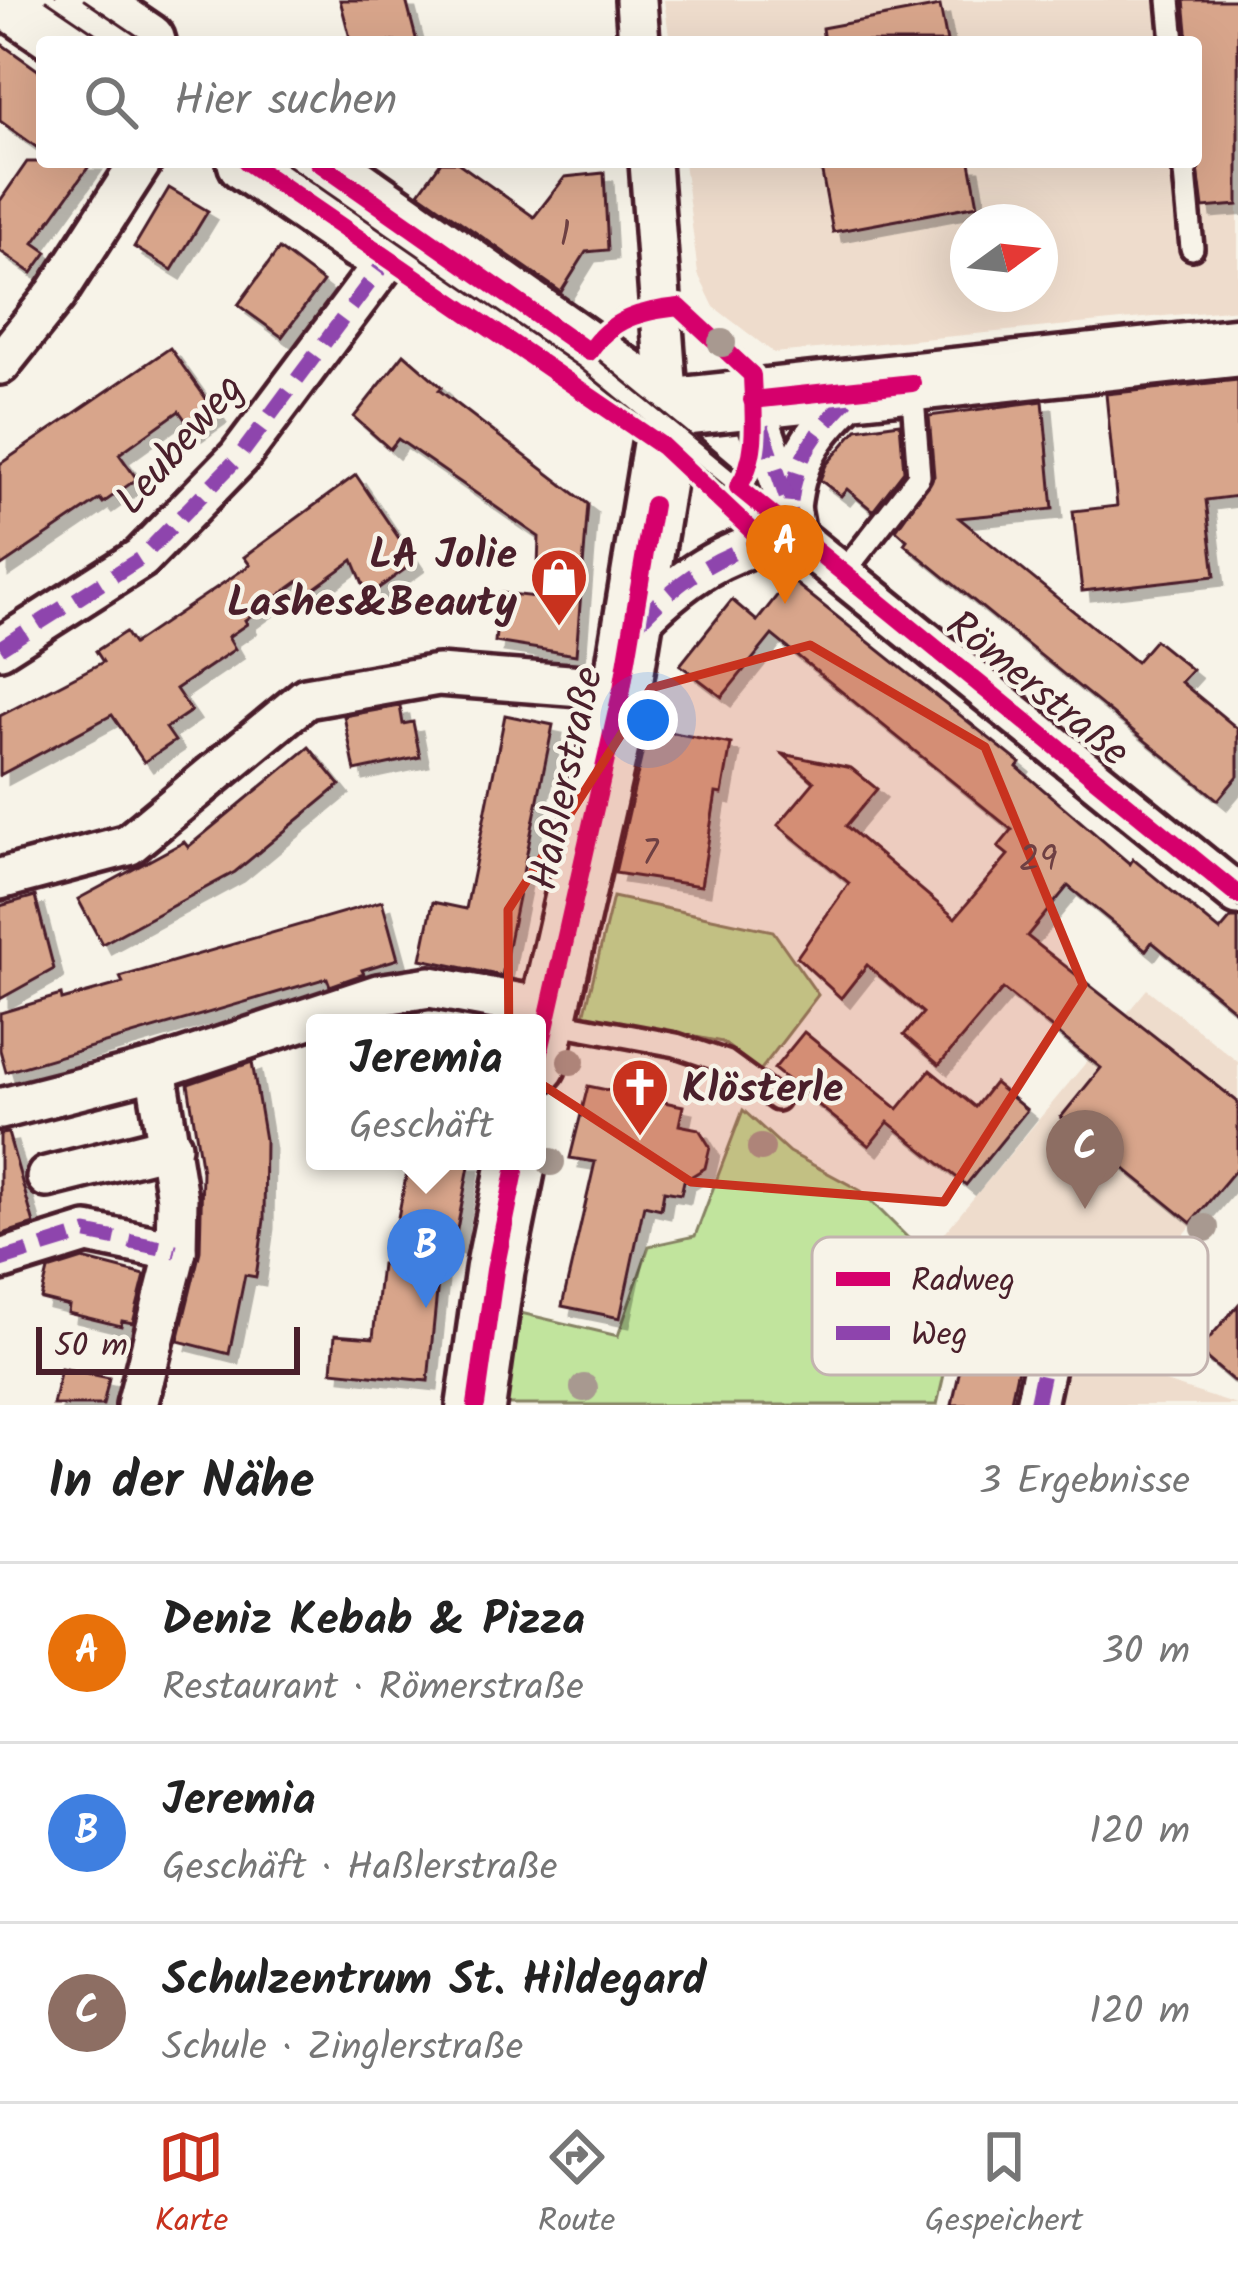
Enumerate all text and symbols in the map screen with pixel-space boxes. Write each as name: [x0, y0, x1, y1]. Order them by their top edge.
search box: [36, 36, 1202, 168]
text: Hier suchen: [174, 66, 397, 138]
icon: search: [78, 69, 144, 135]
north arrow: [950, 204, 1058, 312]
house number: 1: [559, 208, 571, 265]
street label: Leubeweg: [100, 359, 262, 531]
pin: A: [746, 505, 824, 604]
place label: LA Jolie Lashes&Beauty: [227, 523, 517, 638]
shop icon: LA Jolie Lashes&Beauty: [528, 546, 590, 628]
street label: Römerstraße: [930, 594, 1144, 785]
street label: Haßlerstraße: [511, 661, 624, 897]
your location: [618, 690, 678, 750]
house number: 7: [642, 827, 660, 884]
house number: 29: [1019, 833, 1057, 890]
popup: [306, 1014, 546, 1170]
text: Jeremia: [349, 1025, 503, 1097]
church icon: Klösterle: [609, 1056, 671, 1138]
place label: Klösterle: [682, 1057, 843, 1124]
text: Geschäft: [349, 1097, 494, 1159]
pin: C: [1046, 1110, 1124, 1209]
pin: B: [387, 1209, 465, 1308]
legend: [812, 1237, 1208, 1375]
text: Radweg: [911, 1256, 1015, 1309]
text: Weg: [911, 1310, 967, 1363]
scale bar: [36, 1321, 300, 1374]
text: 50 m: [54, 1321, 128, 1374]
text: In der Nähe: [48, 1443, 314, 1524]
text: 3 Ergebnisse: [979, 1452, 1190, 1514]
text: Deniz Kebab & Pizza: [162, 1586, 585, 1658]
text: A: [75, 1622, 99, 1684]
text: 30 m: [1102, 1622, 1190, 1684]
text: Restaurant · Römerstraße: [162, 1658, 584, 1720]
text: Jeremia: [162, 1766, 316, 1838]
text: B: [75, 1802, 99, 1864]
text: 120 m: [1089, 1802, 1190, 1864]
text: Geschäft · Haßlerstraße: [162, 1838, 557, 1900]
text: Schulzentrum St. Hildegard: [162, 1946, 707, 2018]
text: C: [75, 1982, 99, 2044]
text: 120 m: [1089, 1982, 1190, 2044]
text: Schule · Zinglerstraße: [162, 2018, 523, 2080]
tab: Karte: [155, 2124, 228, 2249]
tab: Route: [538, 2124, 615, 2249]
tab: Gespeichert: [925, 2124, 1083, 2249]

